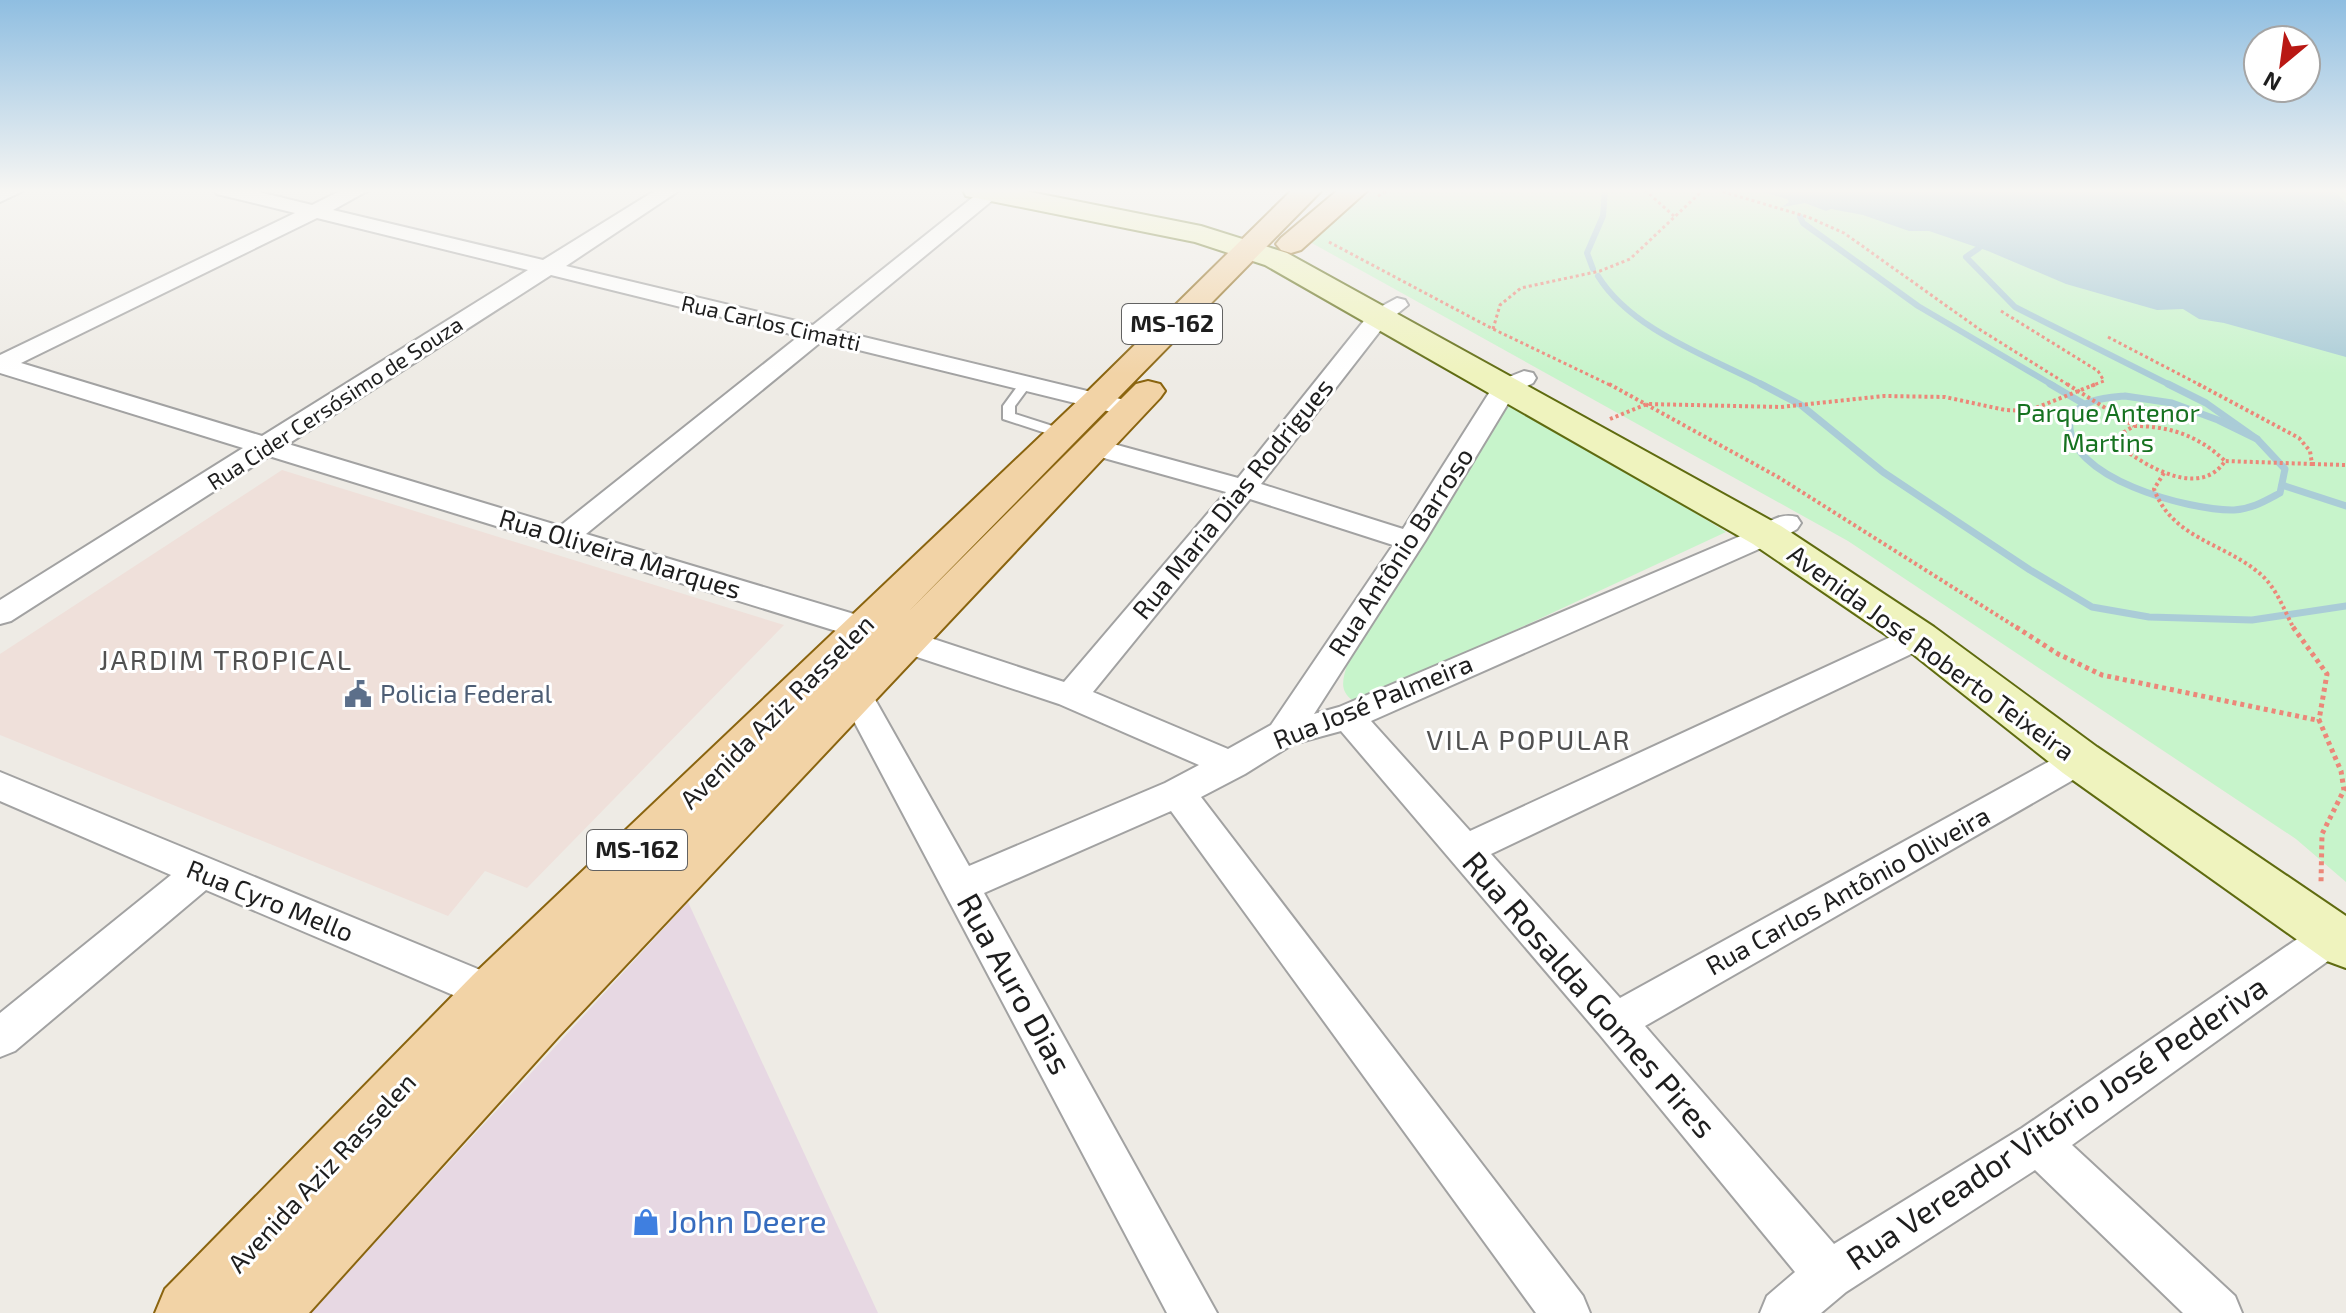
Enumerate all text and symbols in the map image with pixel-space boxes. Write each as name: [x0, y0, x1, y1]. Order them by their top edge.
north arrow: [2242, 24, 2322, 104]
text: N: [2259, 67, 2285, 98]
street label: Rua Carlos Cimatti: [679, 289, 863, 355]
road number: MS-162: [1122, 304, 1222, 344]
street label: Rua Cider Cersósimo de Souza: [202, 310, 467, 494]
street label: Rua Maria Dias Rodrigues: [1125, 371, 1339, 625]
park label: Parque Antenor Martins: [2016, 396, 2200, 457]
street label: Rua Antônio Barroso: [1321, 441, 1479, 661]
street label: Rua Oliveira Marques: [496, 501, 745, 604]
street label: Avenida José Roberto Teixeira: [1783, 537, 2081, 766]
street label: Avenida Aziz Rasselen: [672, 607, 879, 814]
district label: JARDIM TROPICAL: [99, 642, 353, 676]
street label: Rua José Palmeira: [1268, 647, 1477, 755]
place label: Policia Federal: [380, 677, 552, 708]
public building icon: Policia Federal: [343, 679, 373, 709]
district label: VILA POPULAR: [1426, 722, 1632, 756]
street label: Rua Carlos Antônio Oliveira: [1700, 799, 1995, 981]
road number: MS-162: [587, 830, 687, 870]
street label: Rua Rosalda Gomes Pires: [1456, 843, 1725, 1144]
street label: Rua Cyro Mello: [183, 852, 358, 947]
street label: Rua Auro Dias: [950, 886, 1081, 1080]
street label: Rua Vereador Vitório José Pederiva: [1838, 966, 2273, 1277]
street label: Avenida Aziz Rasselen: [220, 1066, 421, 1278]
place label: John Deere: [668, 1201, 827, 1239]
shop icon: John Deere: [631, 1207, 661, 1237]

